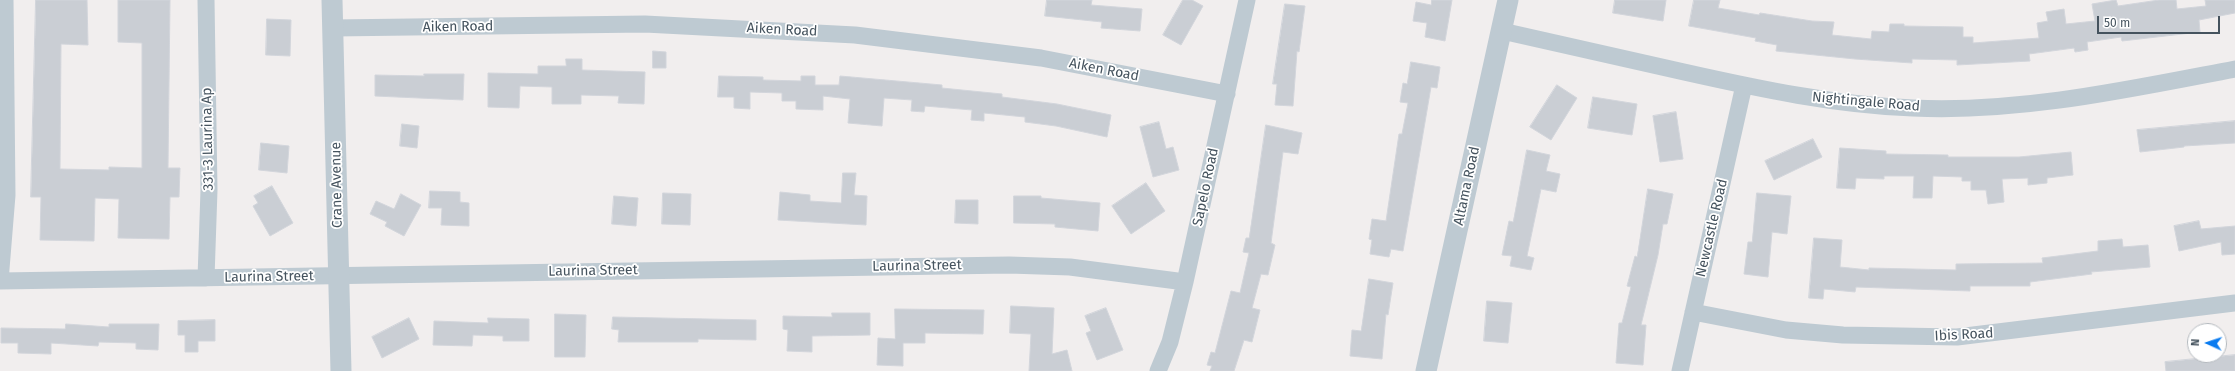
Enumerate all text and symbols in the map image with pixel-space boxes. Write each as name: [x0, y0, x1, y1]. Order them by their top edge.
scale bar: [2099, 8, 2222, 34]
text: 50 m: [2104, 16, 2130, 30]
street label: Aiken Road: [422, 18, 494, 36]
street label: Aiken Road: [746, 20, 818, 40]
street label: Aiken Road: [1068, 55, 1140, 85]
street label: 331-3 Laurina Ap: [199, 87, 217, 191]
street label: Nightingale Road: [1811, 89, 1921, 115]
street label: Crane Avenue: [328, 142, 346, 228]
street label: Altama Road: [1450, 145, 1484, 227]
street label: Sapelo Road: [1190, 146, 1222, 228]
street label: Newcastle Road: [1693, 177, 1731, 279]
street label: Laurina Street: [872, 257, 962, 275]
street label: Laurina Street: [548, 262, 638, 280]
street label: Laurina Street: [224, 268, 314, 286]
north arrow: [2187, 323, 2227, 363]
street label: Ibis Road: [1934, 325, 1994, 345]
text: N: [2189, 338, 2202, 346]

